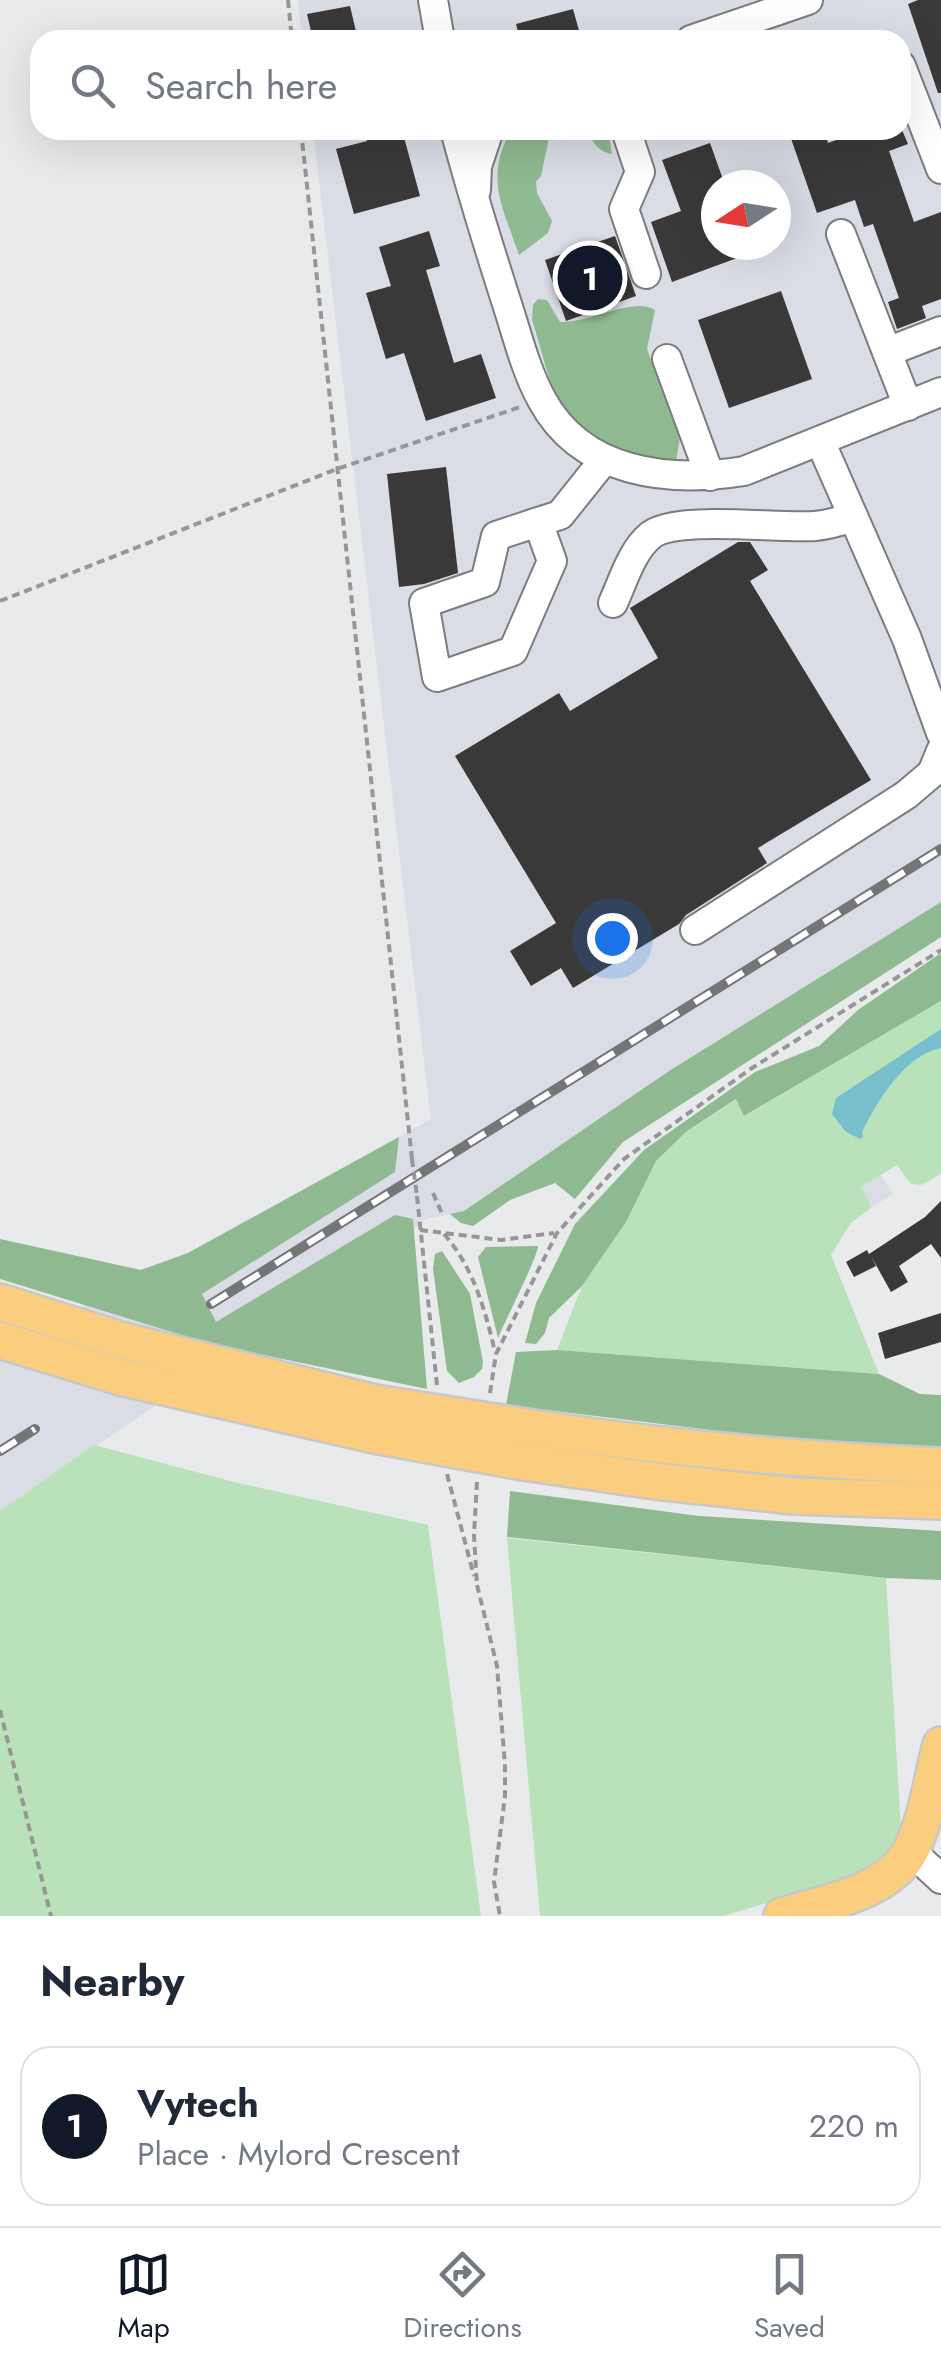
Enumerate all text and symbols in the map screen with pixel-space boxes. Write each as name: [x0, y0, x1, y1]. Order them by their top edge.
search box: [30, 30, 911, 140]
icon: search: [65, 58, 120, 113]
text: Search here: [145, 58, 337, 113]
north arrow: [701, 170, 791, 260]
pin: 1: [558, 240, 622, 316]
your location: [587, 913, 638, 964]
text: Nearby: [40, 1951, 184, 2012]
text: Vytech: [137, 2076, 259, 2131]
text: 1: [66, 2103, 83, 2149]
text: 220 m: [809, 2103, 899, 2149]
text: Place · Mylord Crescent: [137, 2131, 460, 2177]
tab: Map: [116, 2247, 171, 2348]
tab: Directions: [403, 2247, 522, 2348]
tab: Saved: [754, 2247, 825, 2348]

